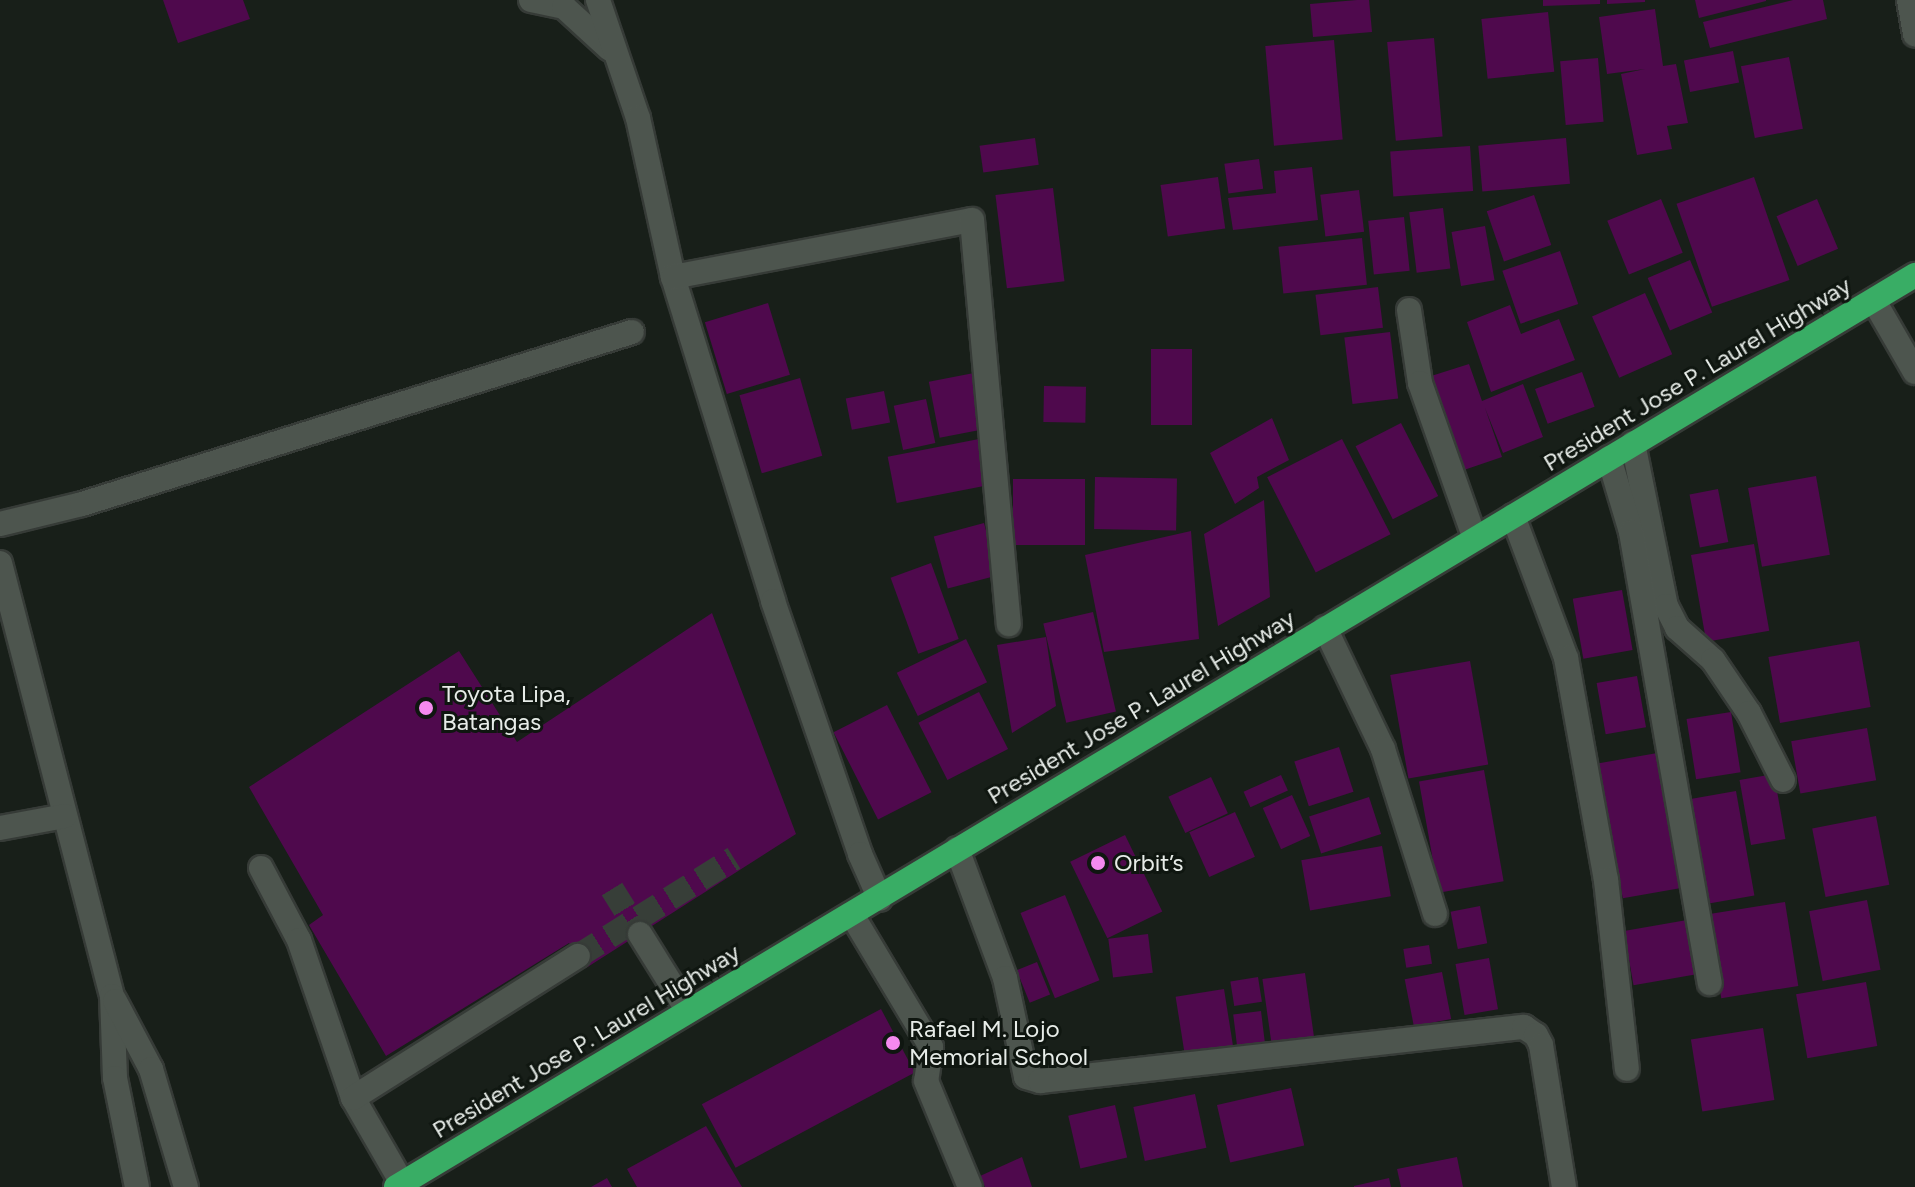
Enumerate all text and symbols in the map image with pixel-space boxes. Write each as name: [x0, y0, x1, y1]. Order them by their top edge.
street label: President Jose P. Laurel Highway: [1538, 271, 1856, 477]
street label: President Jose P. Laurel Highway: [982, 604, 1300, 810]
place label: Toyota Lipa, Batangas: [442, 680, 571, 736]
marker: Toyota Lipa, Batangas: [417, 699, 435, 717]
place label: Orbit’s: [1114, 849, 1183, 877]
marker: Orbit’s: [1089, 854, 1107, 872]
street label: President Jose P. Laurel Highway: [427, 938, 745, 1144]
place label: Rafael M. Lojo Memorial School: [909, 1015, 1088, 1071]
marker: Rafael M. Lojo Memorial School: [884, 1034, 902, 1052]

